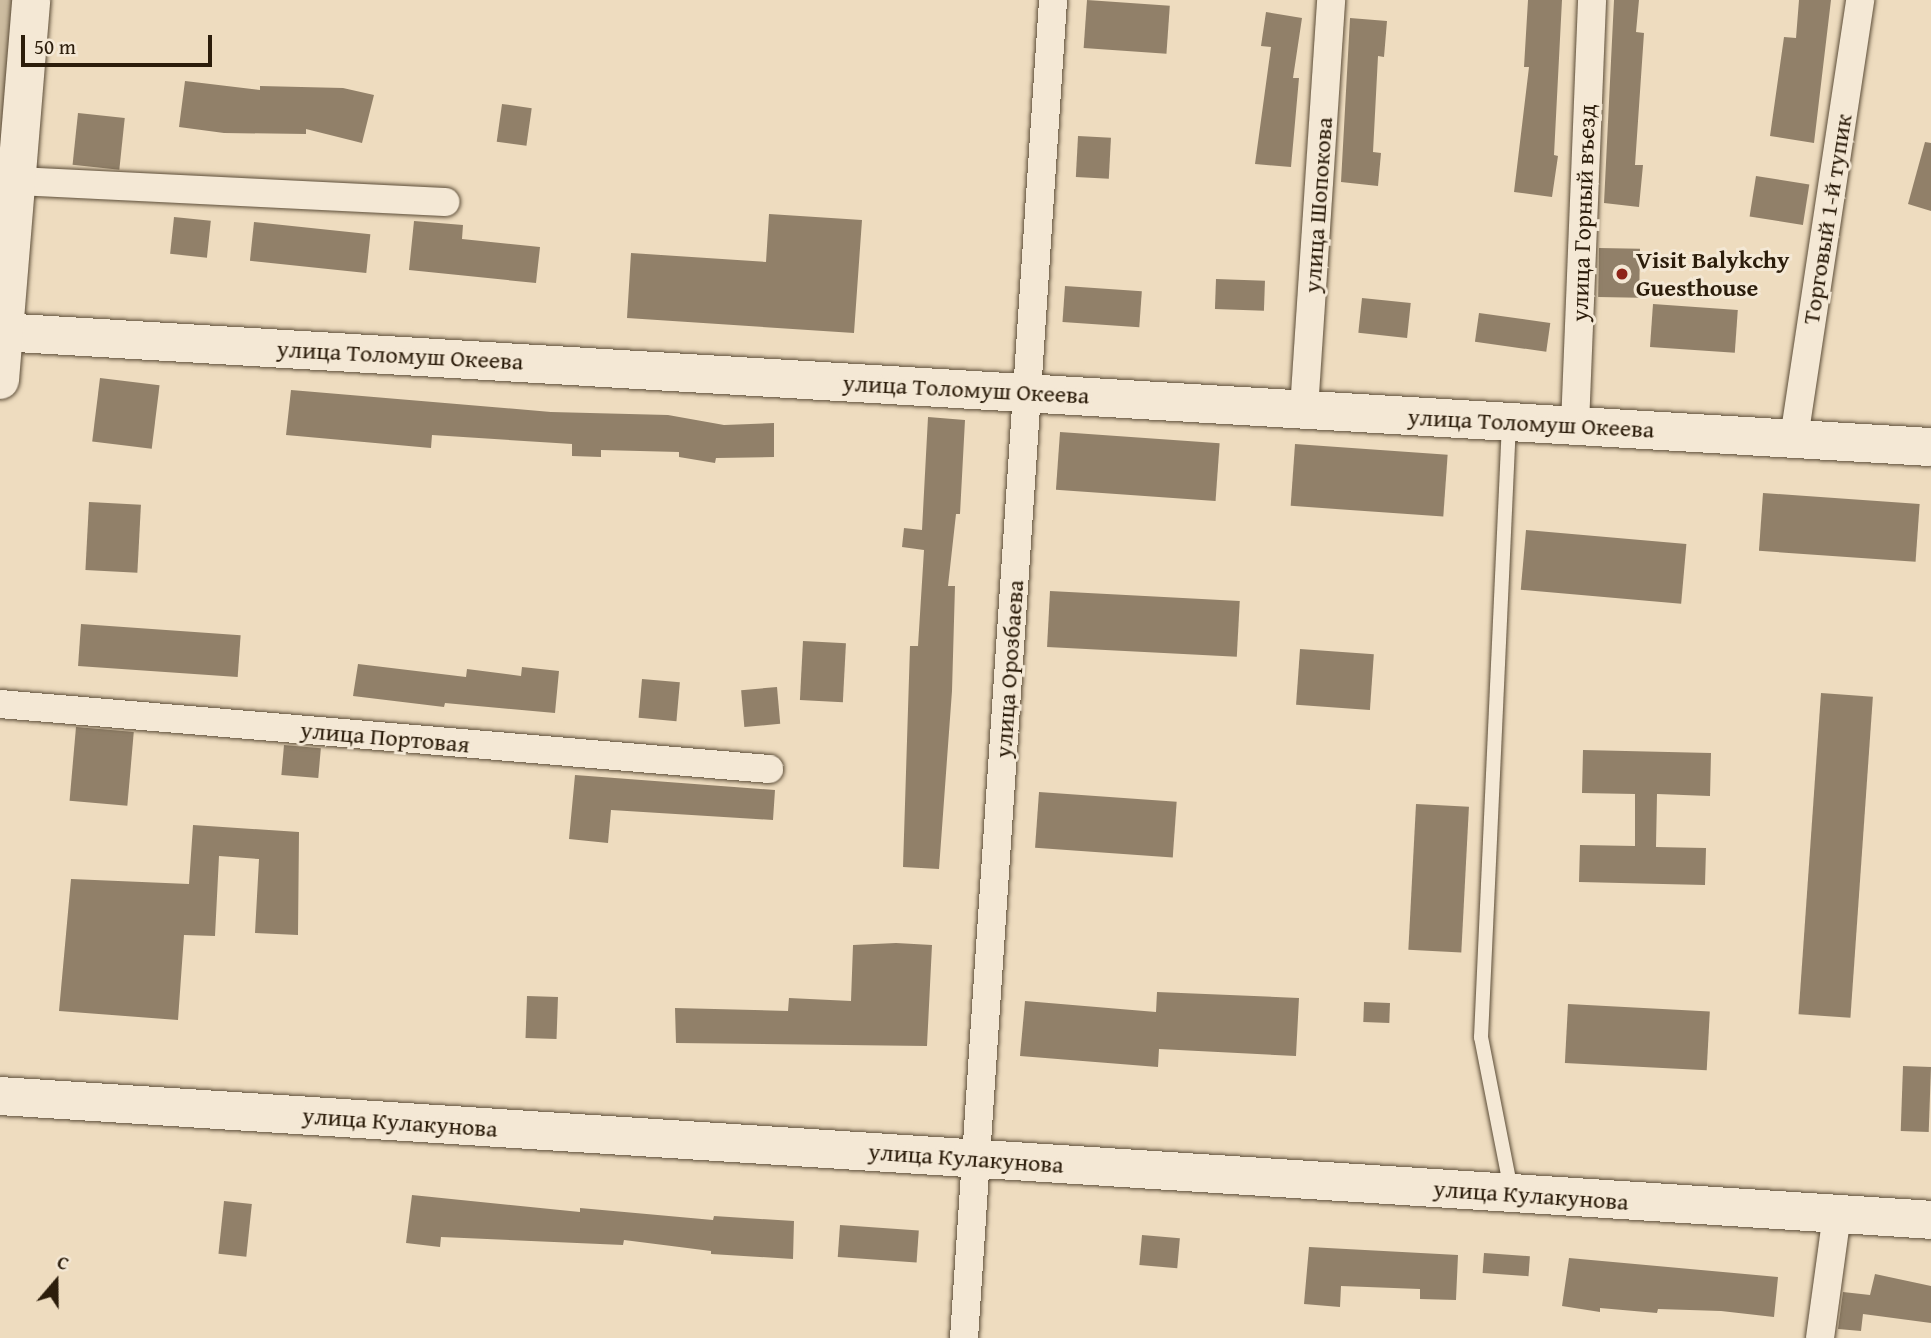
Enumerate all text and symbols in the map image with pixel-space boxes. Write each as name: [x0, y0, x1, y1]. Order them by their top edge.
scale bar: [24, 21, 215, 65]
text: 50 m: [34, 31, 76, 62]
street label: улица Горный въезд: [1565, 104, 1601, 322]
street label: Торговый 1-й тупик: [1796, 112, 1858, 326]
street label: улица Шопокова: [1297, 116, 1339, 294]
place label: Visit Balykchy Guesthouse: [1636, 246, 1789, 302]
marker: Visit Balykchy Guesthouse: [1614, 266, 1630, 282]
street label: улица Толомуш Океева: [276, 334, 524, 376]
street label: улица Толомуш Океева: [842, 368, 1090, 410]
street label: улица Толомуш Океева: [1407, 402, 1655, 444]
street label: улица Орозбаева: [988, 579, 1030, 759]
street label: улица Портовая: [299, 715, 471, 759]
street label: улица Кулакунова: [301, 1101, 499, 1143]
street label: улица Кулакунова: [867, 1137, 1065, 1179]
street label: улица Кулакунова: [1432, 1174, 1630, 1216]
north arrow: [21, 1247, 91, 1317]
text: С: [53, 1247, 73, 1277]

